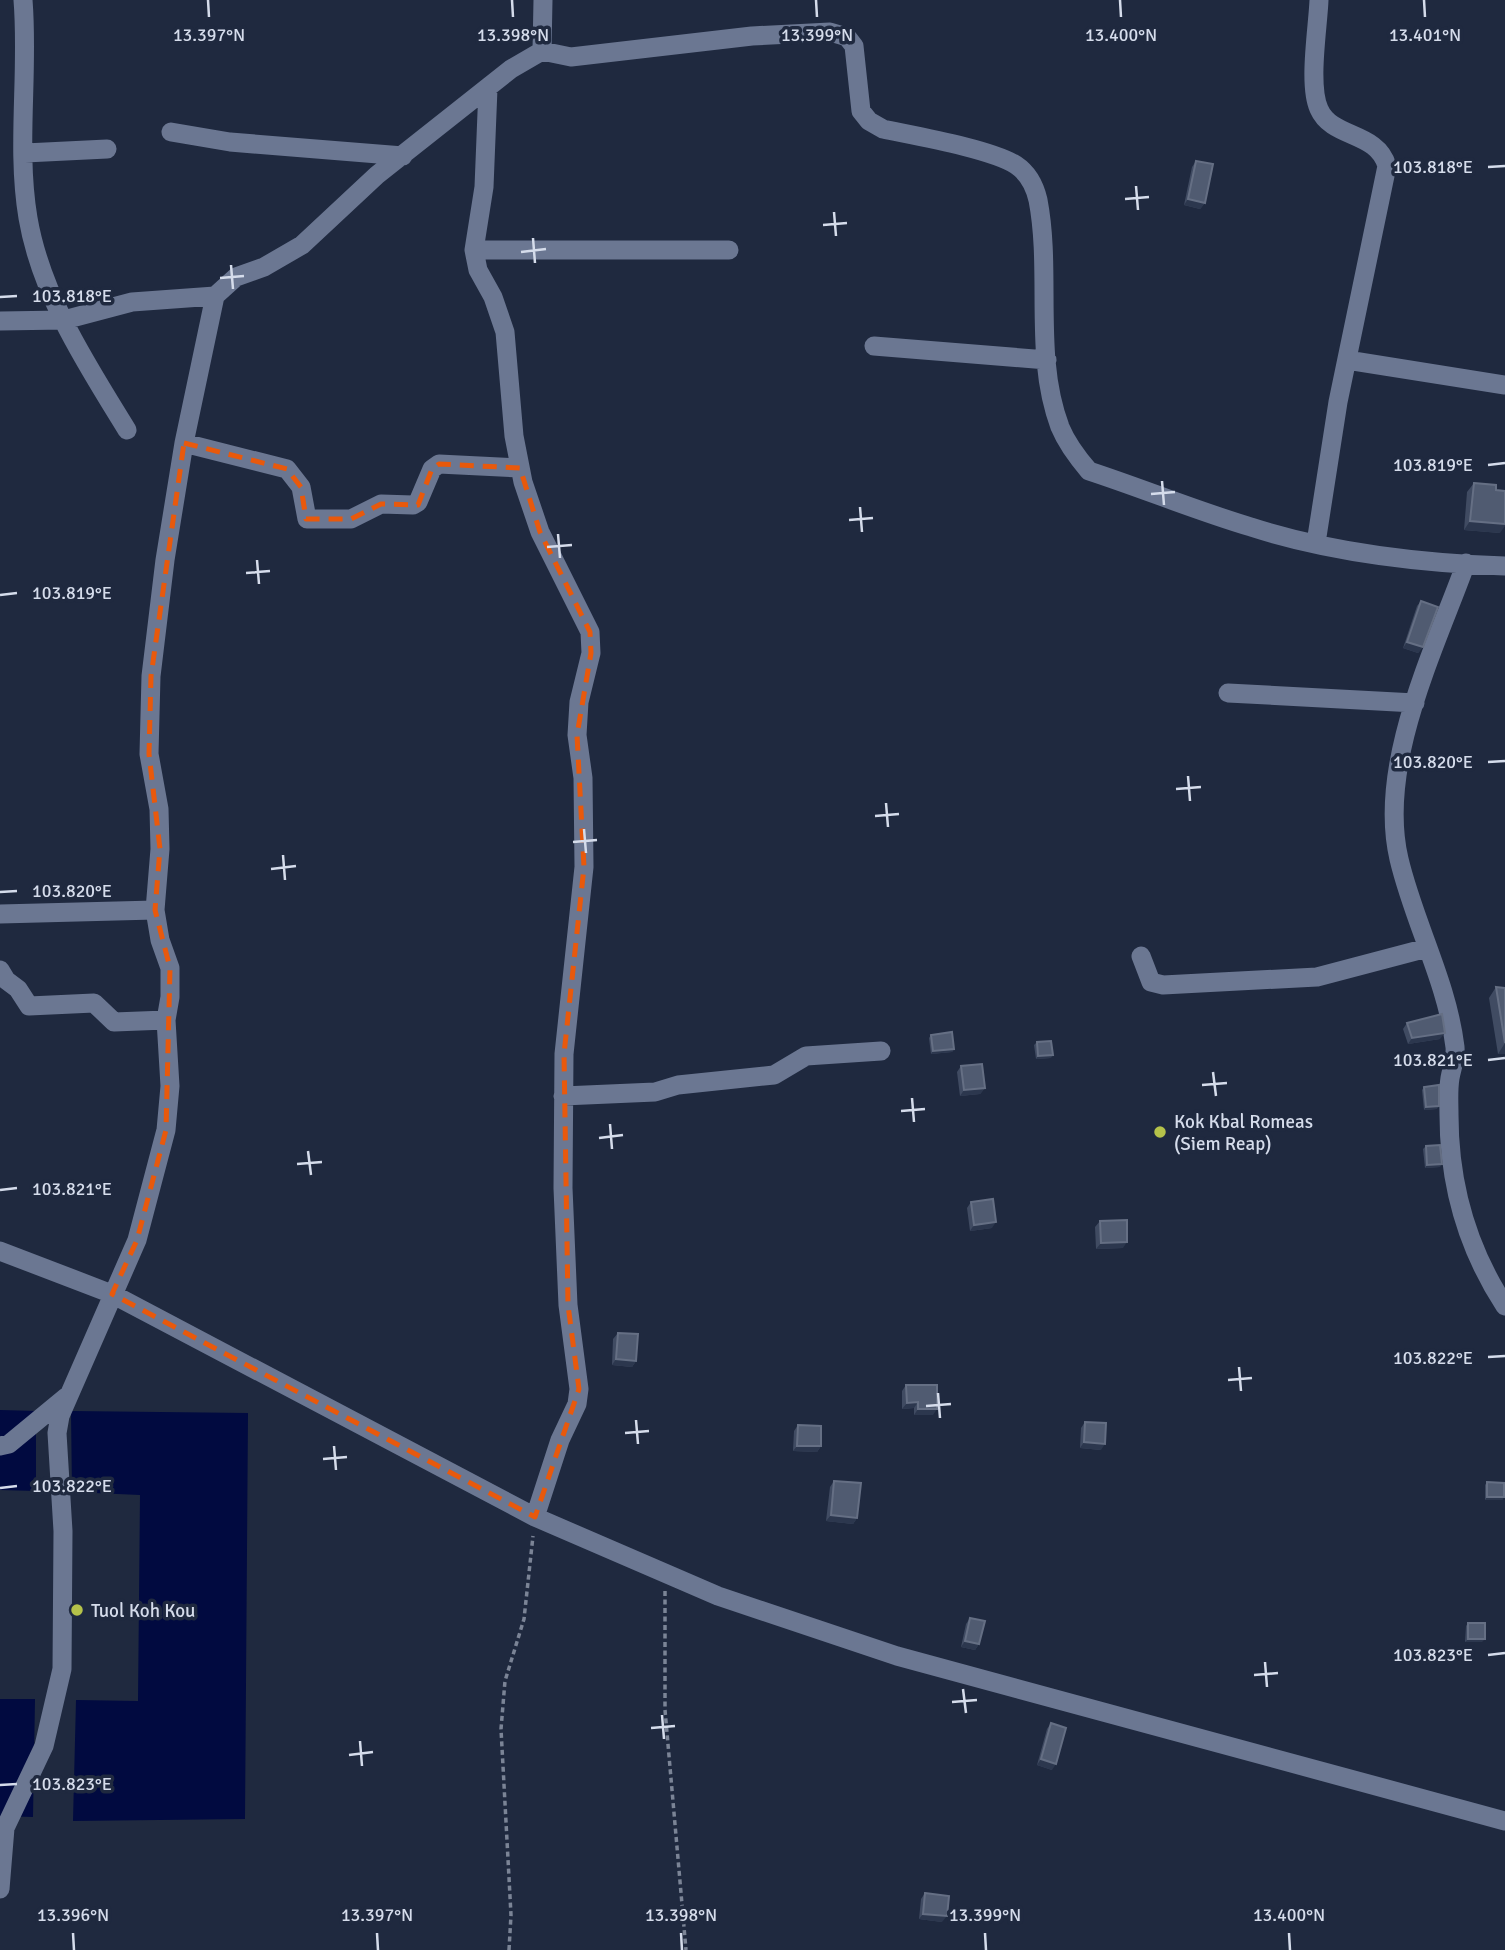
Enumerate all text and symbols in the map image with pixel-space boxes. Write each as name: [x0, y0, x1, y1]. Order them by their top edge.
text: 13.397°N: [173, 24, 245, 46]
text: 13.398°N: [477, 24, 549, 46]
text: 13.399°N: [781, 24, 853, 46]
text: 13.400°N: [1085, 24, 1157, 46]
text: 13.401°N: [1389, 24, 1461, 46]
text: 103.818°E: [1393, 156, 1473, 178]
text: 103.818°E: [32, 285, 112, 307]
text: 103.819°E: [1393, 454, 1473, 476]
text: 103.819°E: [32, 582, 112, 604]
text: 103.820°E: [1393, 751, 1473, 773]
text: 103.820°E: [32, 880, 112, 902]
text: 103.821°E: [1393, 1049, 1473, 1071]
place label: Kok Kbal Romeas (Siem Reap): [1174, 1110, 1313, 1156]
marker: Kok Kbal Romeas (Siem Reap): [1152, 1124, 1168, 1140]
text: 103.821°E: [32, 1178, 112, 1200]
text: 103.822°E: [1393, 1347, 1473, 1369]
text: 103.822°E: [32, 1475, 112, 1497]
place label: Tuol Koh Kou: [91, 1599, 195, 1623]
marker: Tuol Koh Kou: [69, 1602, 85, 1618]
text: 103.823°E: [1393, 1644, 1473, 1666]
text: 103.823°E: [32, 1773, 112, 1795]
text: 13.396°N: [37, 1904, 109, 1926]
text: 13.397°N: [341, 1904, 413, 1926]
text: 13.398°N: [645, 1904, 717, 1926]
text: 13.399°N: [949, 1904, 1021, 1926]
text: 13.400°N: [1253, 1904, 1325, 1926]

